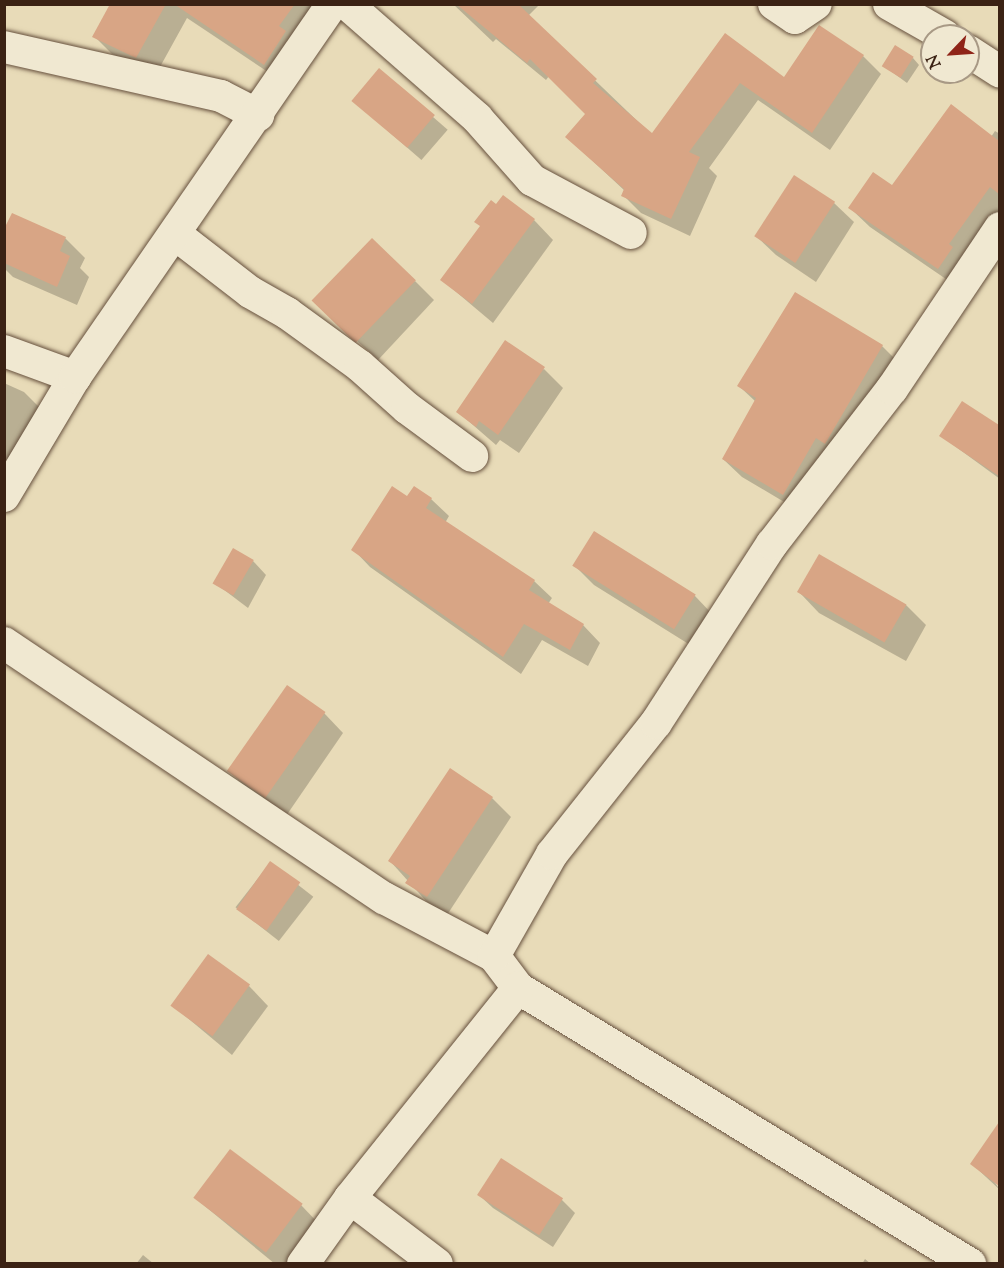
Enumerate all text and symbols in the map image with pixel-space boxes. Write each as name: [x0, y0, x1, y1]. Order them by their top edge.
north arrow: [920, 24, 980, 84]
text: N: [922, 50, 948, 72]

